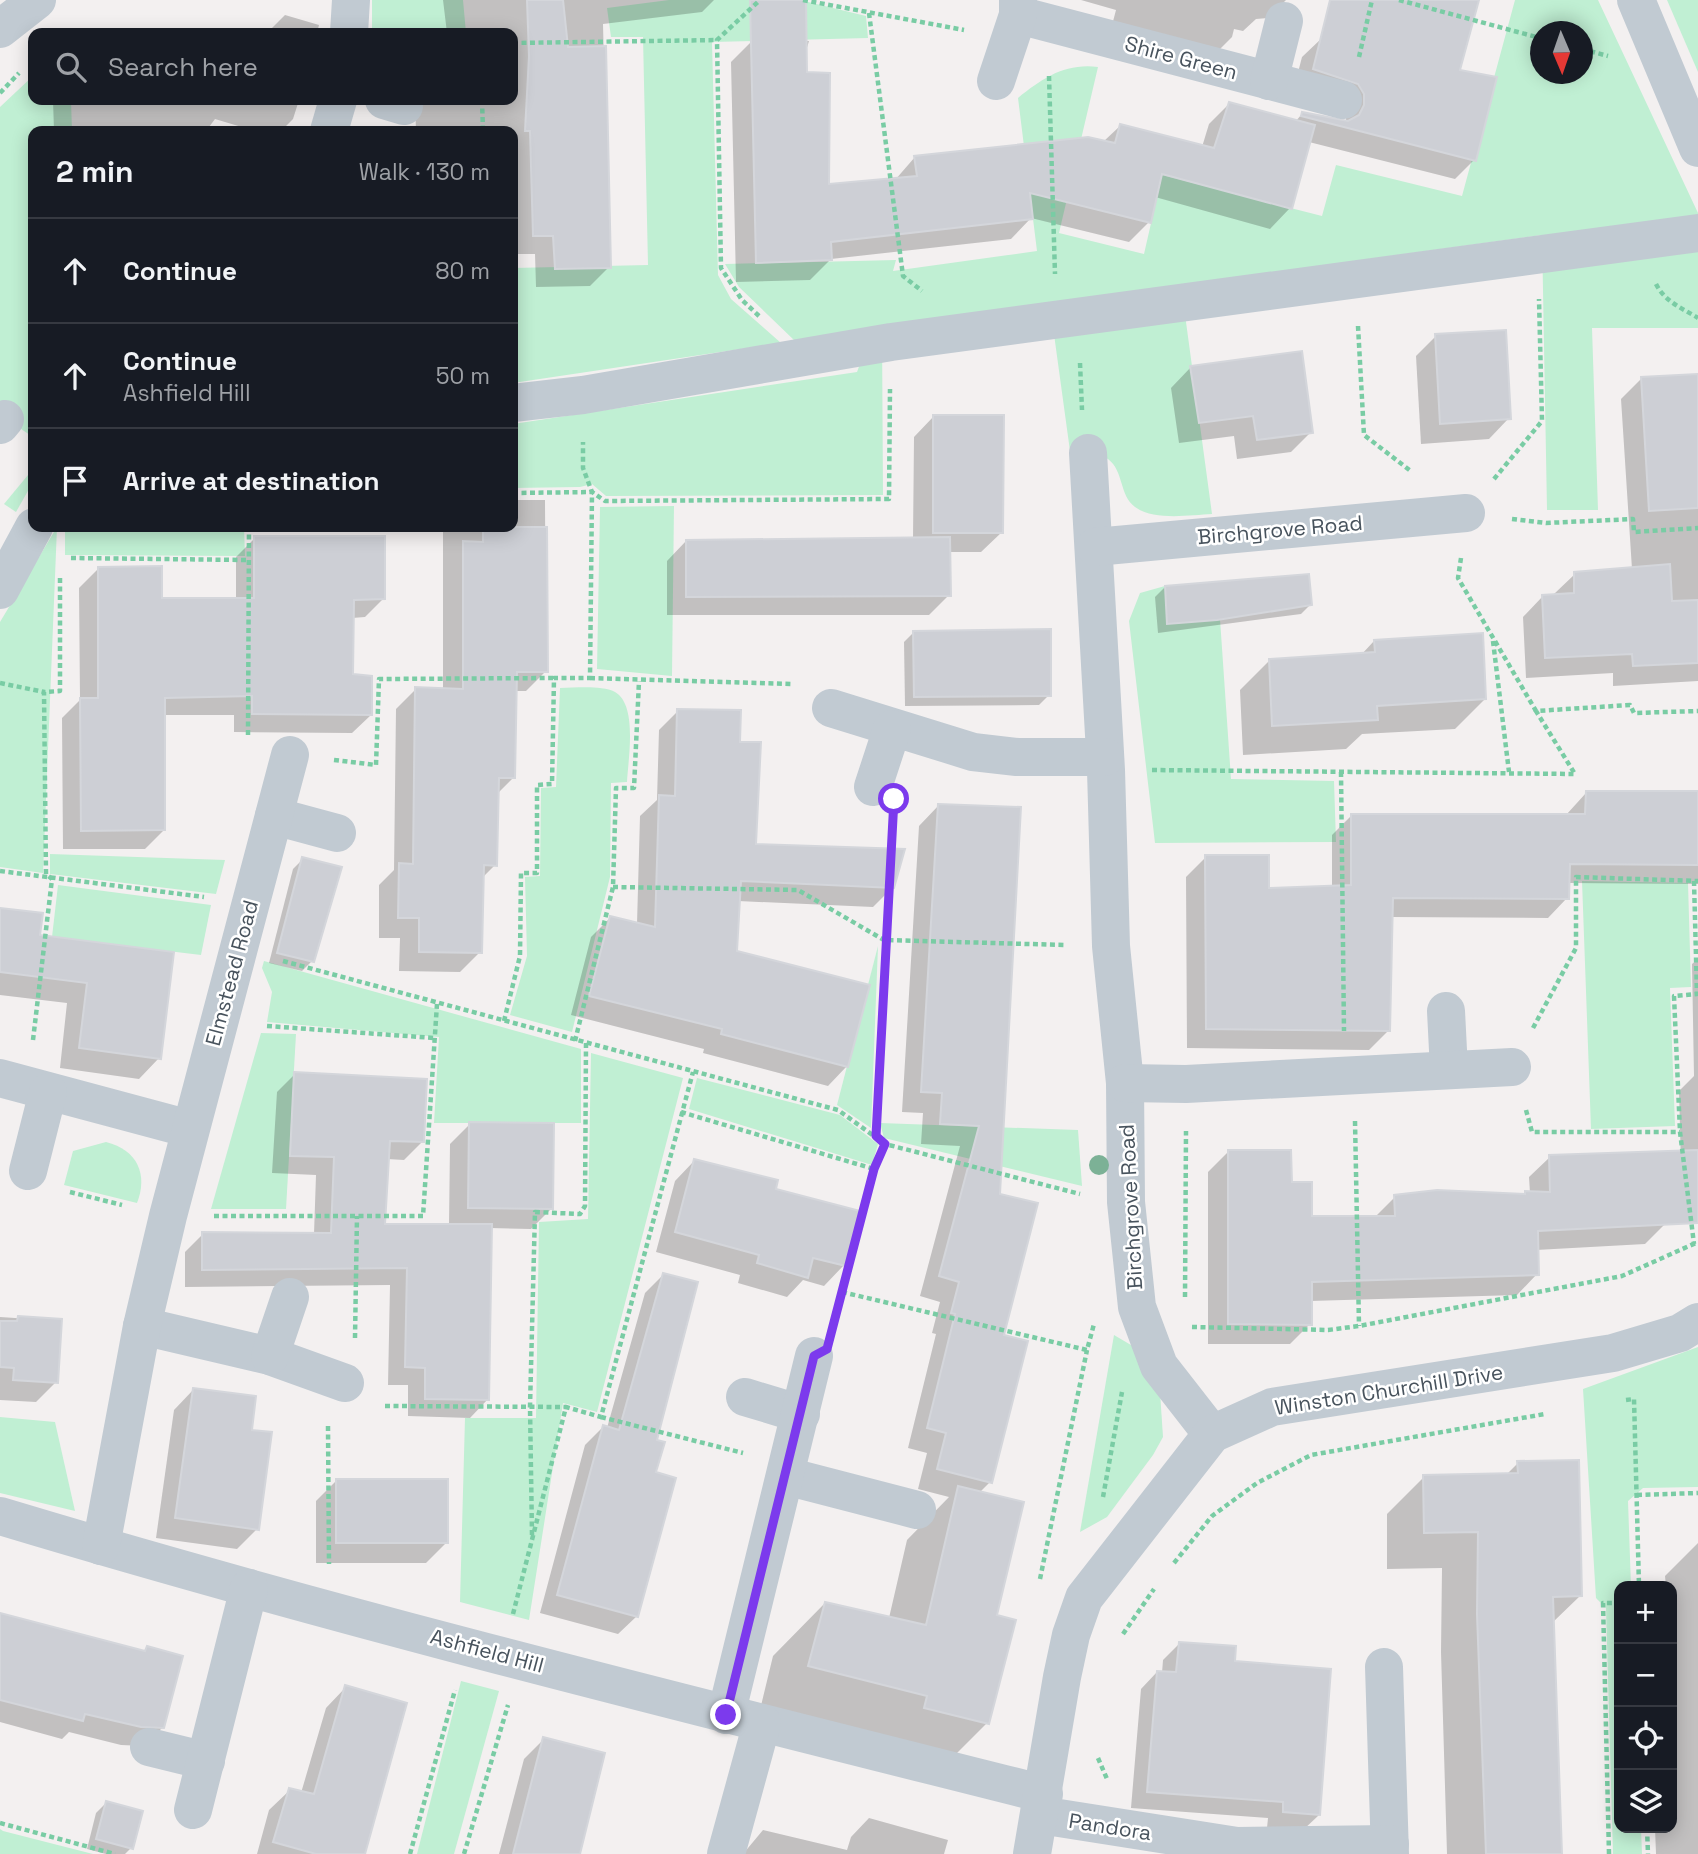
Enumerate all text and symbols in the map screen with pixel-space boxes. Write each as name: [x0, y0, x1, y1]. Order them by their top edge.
north arrow: [1530, 21, 1593, 84]
search box: [28, 28, 518, 105]
street label: Shire Green: [1122, 30, 1240, 85]
icon: search: [52, 48, 90, 86]
text: Search here: [108, 50, 258, 84]
text: 2 min: [56, 152, 134, 191]
text: Walk · 130 m: [359, 157, 490, 187]
icon: ahead: [56, 252, 94, 290]
text: Continue: [123, 254, 237, 288]
text: 80 m: [435, 256, 490, 286]
text: Continue: [123, 344, 237, 378]
icon: ahead: [56, 357, 94, 395]
text: 50 m: [436, 361, 490, 391]
text: Ashfield Hill: [123, 378, 251, 408]
icon: arrive: [56, 462, 94, 500]
text: Arrive at destination: [123, 464, 380, 498]
street label: Birchgrove Road: [1196, 509, 1364, 550]
route start: [878, 783, 909, 814]
street label: Elmstead Road: [199, 897, 264, 1049]
street label: Birchgrove Road: [1113, 1124, 1148, 1291]
street label: Winston Churchill Drive: [1273, 1358, 1505, 1421]
map controls: [1614, 1581, 1677, 1833]
button: +: [1614, 1581, 1677, 1644]
street label: Ashfield Hill: [427, 1622, 547, 1679]
button: −: [1614, 1644, 1677, 1707]
route end: [710, 1699, 741, 1730]
button: locate: [1614, 1707, 1677, 1770]
button: layers: [1614, 1770, 1677, 1833]
street label: Pandora: [1067, 1807, 1153, 1846]

